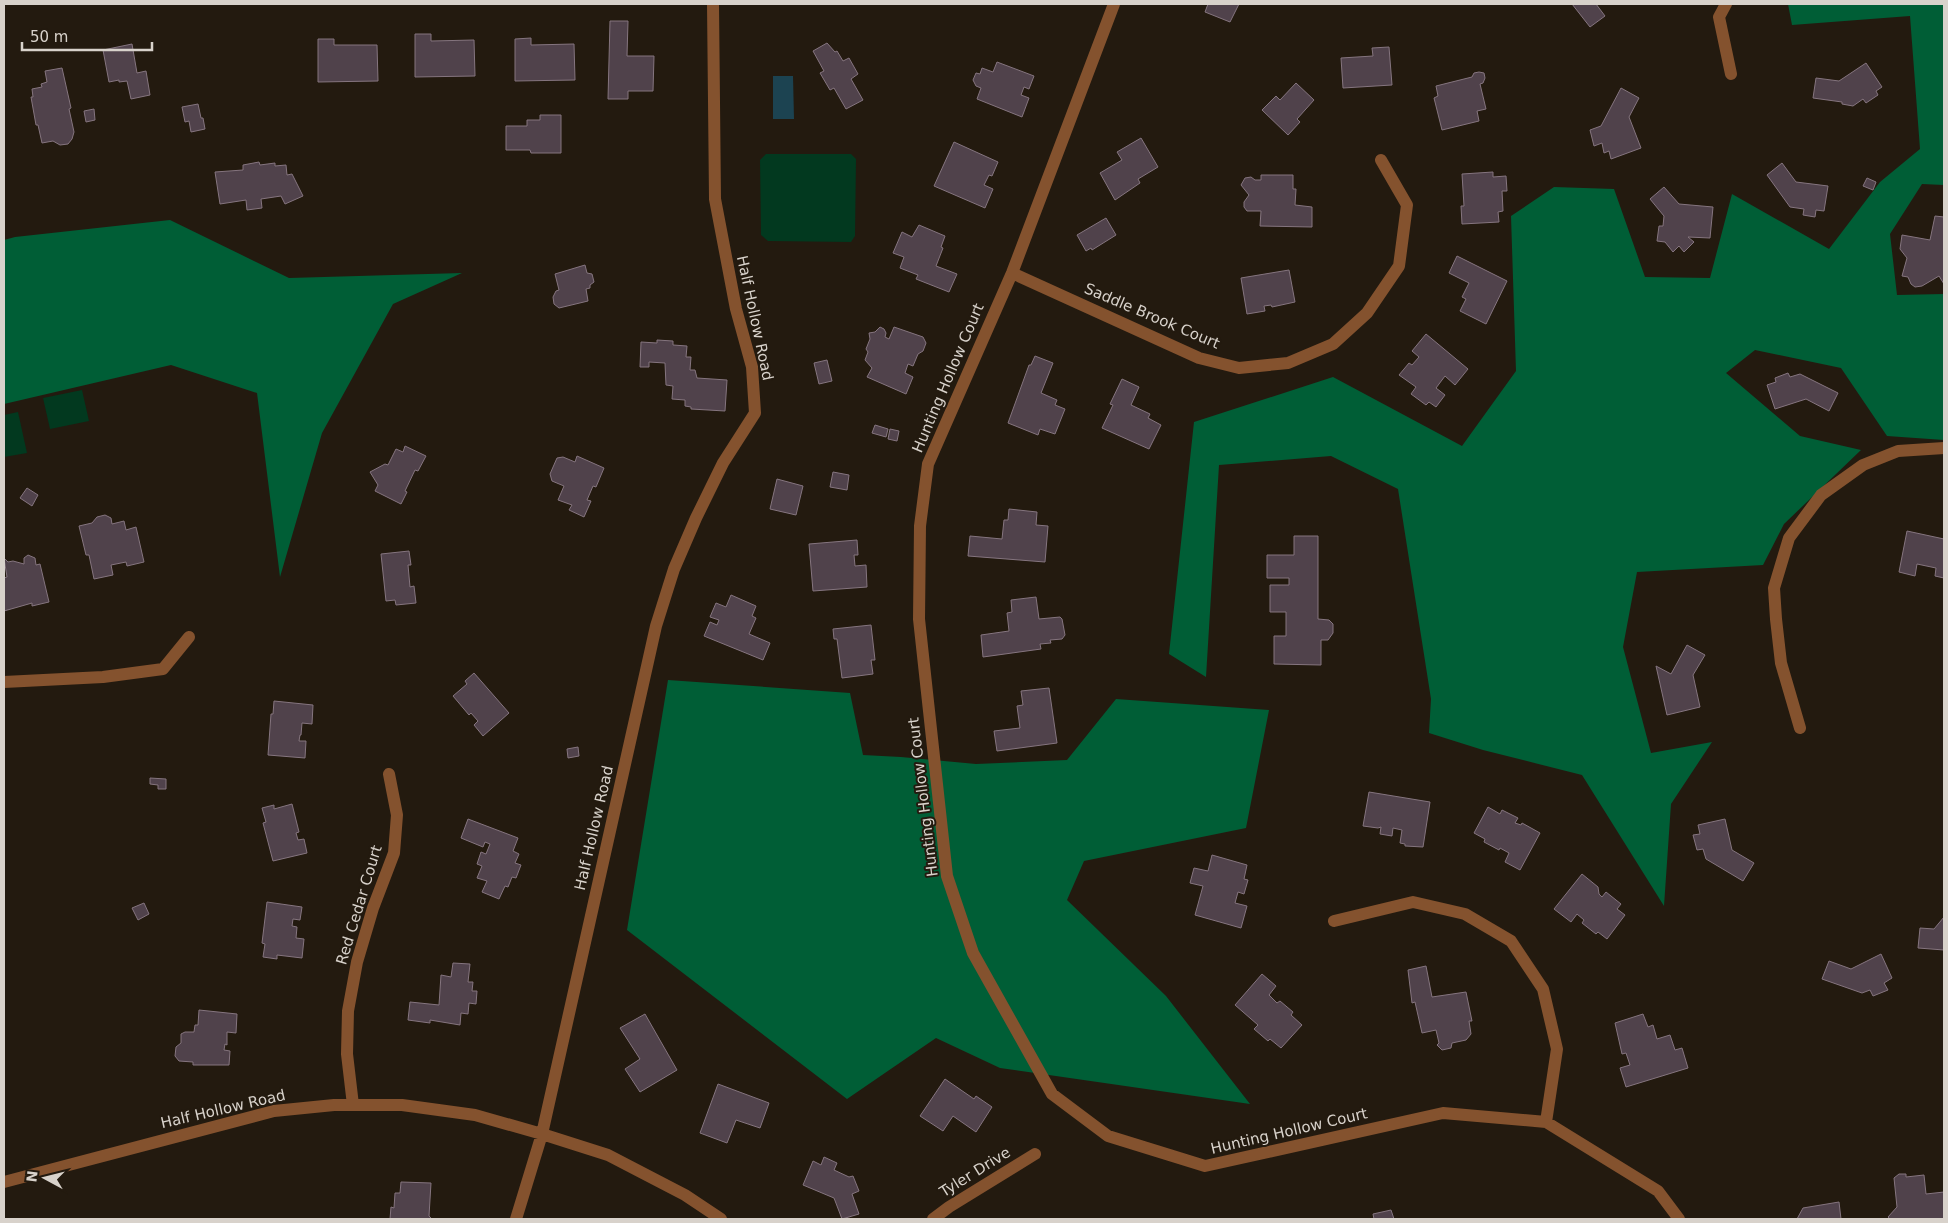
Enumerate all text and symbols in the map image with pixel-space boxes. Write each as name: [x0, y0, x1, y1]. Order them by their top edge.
scale bar: [22, 20, 152, 52]
text: 50 m: [30, 28, 68, 46]
street label: Half Hollow Road: [733, 254, 777, 382]
street label: Saddle Brook Court: [1082, 279, 1222, 353]
street label: Hunting Hollow Court: [908, 301, 988, 455]
street label: Hunting Hollow Court: [904, 716, 942, 878]
street label: Half Hollow Road: [571, 764, 617, 892]
street label: Red Cedar Court: [332, 843, 386, 967]
street label: Half Hollow Road: [159, 1086, 287, 1132]
street label: Hunting Hollow Court: [1209, 1104, 1369, 1158]
street label: Tyler Drive: [935, 1143, 1014, 1201]
north arrow: [20, 1153, 70, 1203]
text: N: [23, 1170, 41, 1183]

